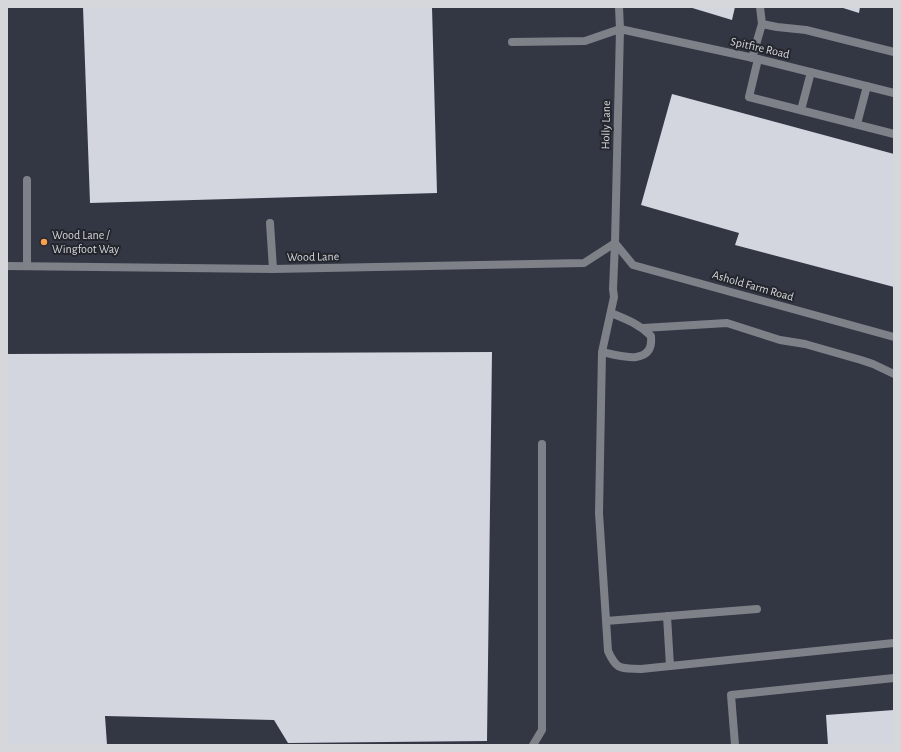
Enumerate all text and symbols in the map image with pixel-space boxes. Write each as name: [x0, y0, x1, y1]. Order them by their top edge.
street label: Spitfire Road: [729, 34, 791, 62]
street label: Holly Lane: [598, 100, 614, 150]
place label: Wood Lane / Wingfoot Way: [52, 228, 119, 256]
marker: Wood Lane / Wingfoot Way: [39, 237, 49, 247]
street label: Wood Lane: [287, 249, 339, 265]
street label: Ashold Farm Road: [711, 267, 795, 305]

